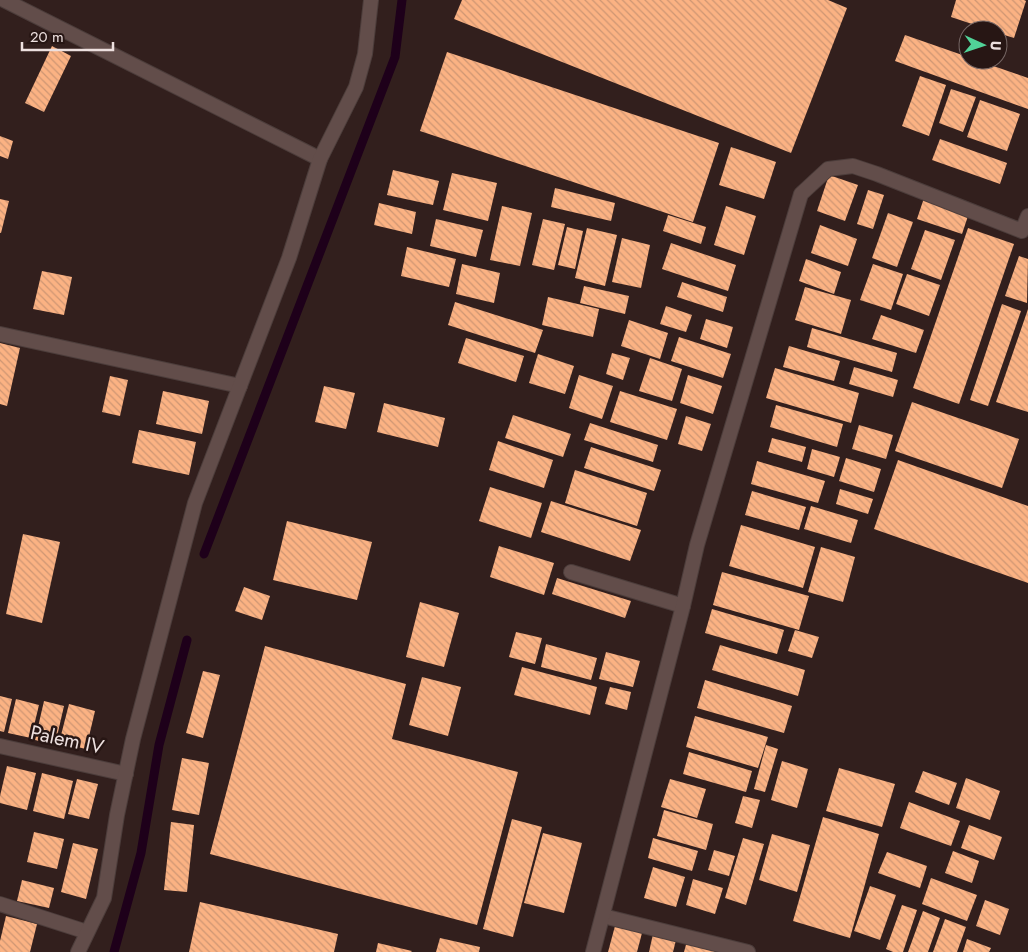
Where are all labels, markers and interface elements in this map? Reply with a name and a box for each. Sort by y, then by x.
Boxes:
scale bar [22,20,114,52]
north arrow [958,20,1008,70]
text: 20 m [30,26,64,48]
text: U [986,40,1006,51]
street label: Palem IV [28,718,107,762]

